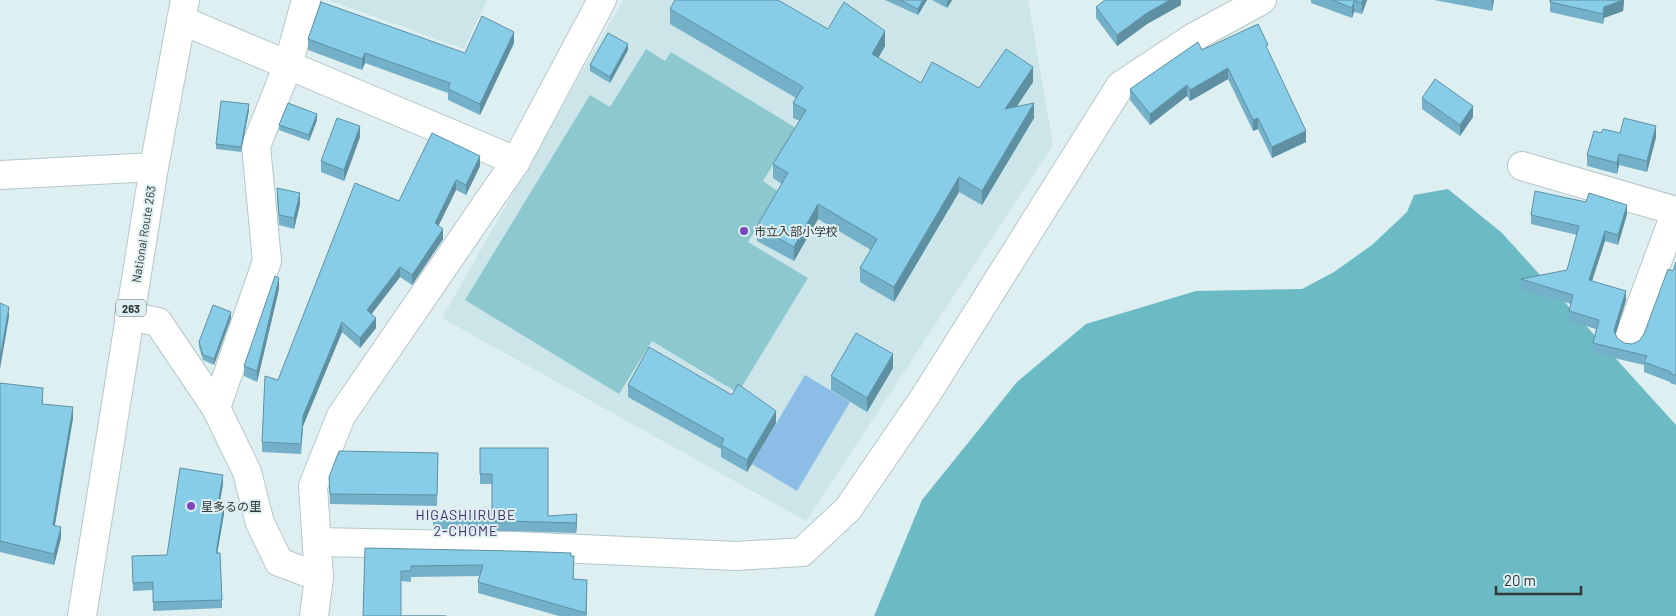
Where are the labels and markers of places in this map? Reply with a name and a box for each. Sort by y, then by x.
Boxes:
place label: 市立入部小学校 [754,224,838,238]
marker: 市立入部小学校 [738,225,750,237]
place label: 星多るの里 [201,499,261,513]
marker: 星多るの里 [185,500,197,512]

